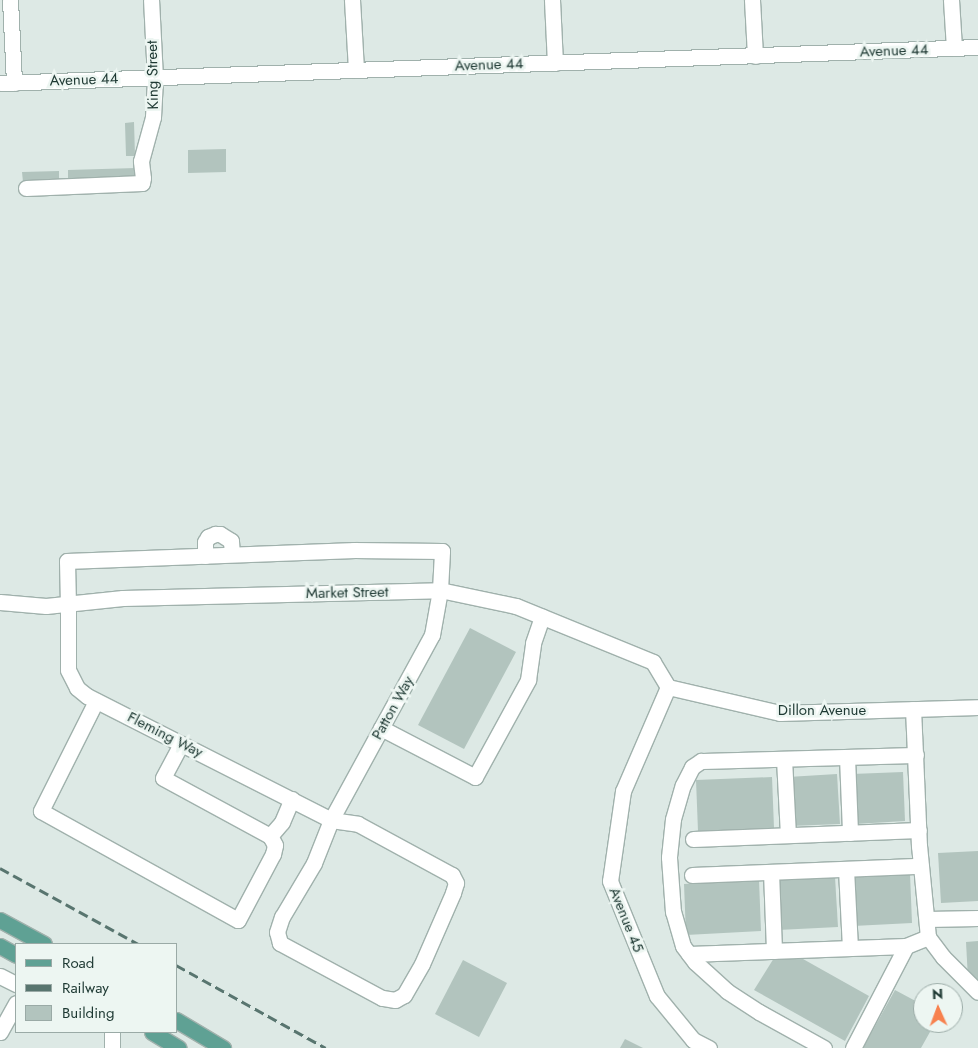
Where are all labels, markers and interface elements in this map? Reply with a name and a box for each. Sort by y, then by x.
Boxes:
street label: King Street [143,40,163,110]
street label: Avenue 44 [859,41,929,61]
street label: Avenue 44 [454,55,524,75]
street label: Avenue 44 [49,70,119,90]
street label: Market Street [306,583,388,603]
street label: Patton Way [368,673,418,743]
street label: Dillon Avenue [778,702,866,720]
street label: Fleming Way [124,708,206,762]
street label: Avenue 45 [605,885,647,955]
legend [15,943,178,1033]
text: Road [62,952,94,974]
text: Railway [62,977,109,999]
north arrow [913,983,963,1033]
text: N [932,984,943,1004]
text: Building [62,1002,114,1024]

